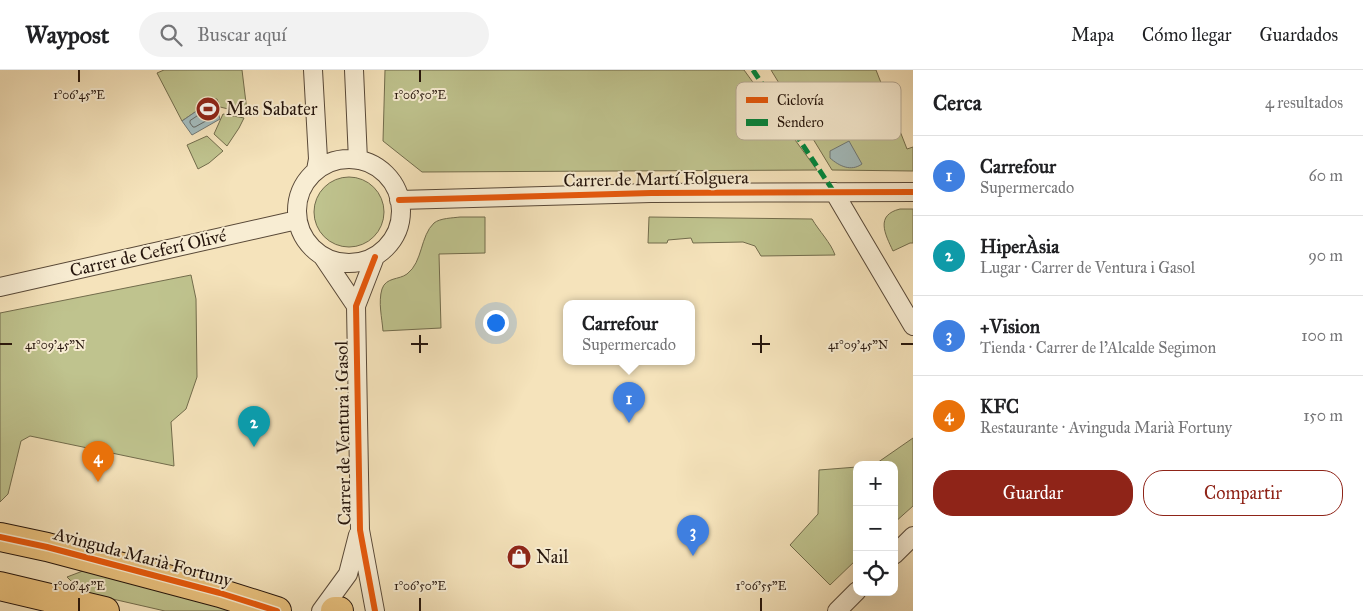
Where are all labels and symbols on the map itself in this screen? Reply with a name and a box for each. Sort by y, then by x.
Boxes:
legend [736,82,901,140]
text: 1°06'45"E [53,88,105,102]
text: 1°06'50"E [394,88,446,102]
text: Ciclovía [777,92,824,109]
sports icon: Mas Sabater [195,96,221,122]
place label: Mas Sabater [226,98,318,120]
text: Sendero [777,114,824,131]
street label: Carrer de Martí Folguera [563,166,749,193]
street label: Carrer de Ceferí Olivé [68,224,229,282]
your location [483,310,509,336]
text: 41°09'45"N [25,338,85,352]
text: 41°09'45"N [828,338,888,352]
street label: Carrer de Ventura i Gasol [330,340,356,525]
pin: 1 [613,382,645,423]
pin: 2 [238,406,270,447]
pin: 4 [82,441,114,482]
pin: 3 [677,515,709,556]
street label: Avinguda Marià Fortuny [50,522,235,593]
shop icon: Nail [506,544,532,570]
place label: Nail [536,546,568,568]
text: 1°06'45"E [53,579,105,593]
text: 1°06'50"E [394,579,446,593]
text: 1°06'55"E [736,579,787,593]

